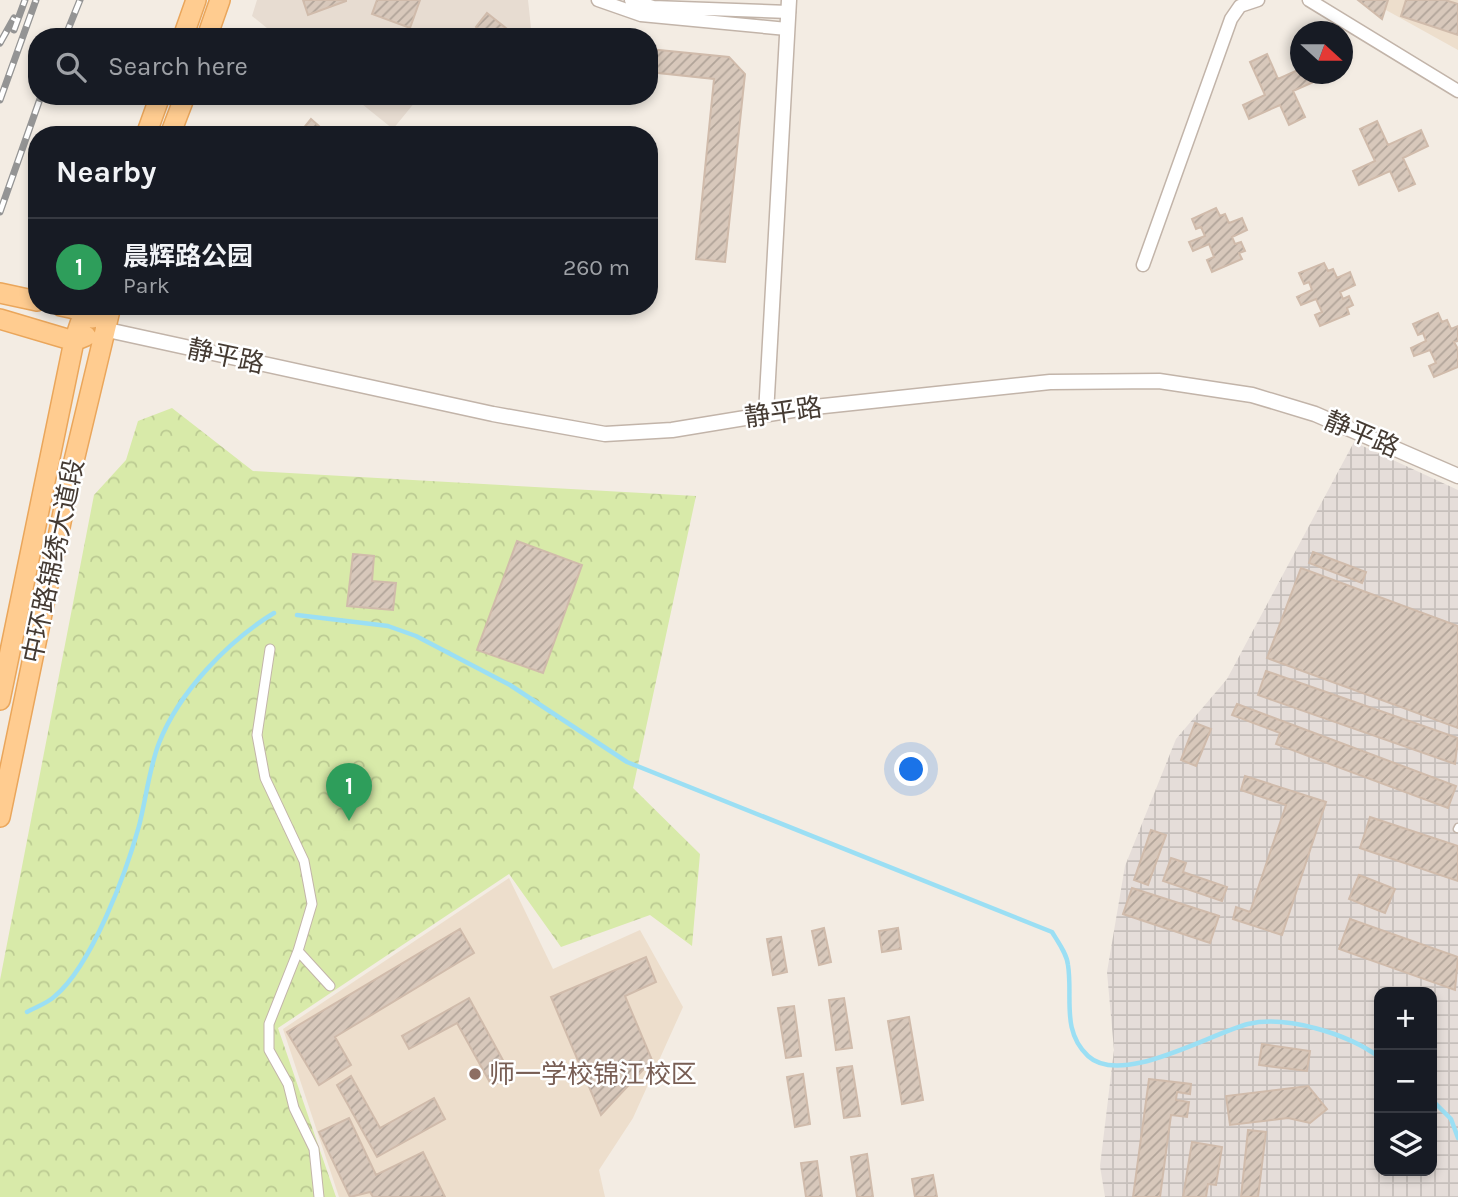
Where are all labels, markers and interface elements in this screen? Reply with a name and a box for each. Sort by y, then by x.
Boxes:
north arrow [1290,21,1353,84]
search box [28,28,658,105]
icon: search [52,48,90,86]
text: Search here [108,51,248,82]
text: Nearby [56,154,156,190]
text: 晨辉路公园 [123,241,253,272]
text: 1 [75,254,83,281]
text: 260 m [563,254,630,281]
text: Park [123,272,170,299]
street label: 静平路 [185,333,267,380]
street label: 静平路 [742,392,824,433]
street label: 静平路 [1320,405,1404,464]
street label: 中环路锦绣大道段 [17,456,90,666]
your location [894,752,928,786]
pin: 1 [326,763,372,821]
map controls [1374,987,1437,1176]
button: + [1374,987,1437,1050]
button: − [1374,1050,1437,1113]
place label: 师一学校锦江校区 [489,1059,697,1090]
marker: 师一学校锦江校区 [467,1066,483,1082]
button: layers [1374,1113,1437,1176]

